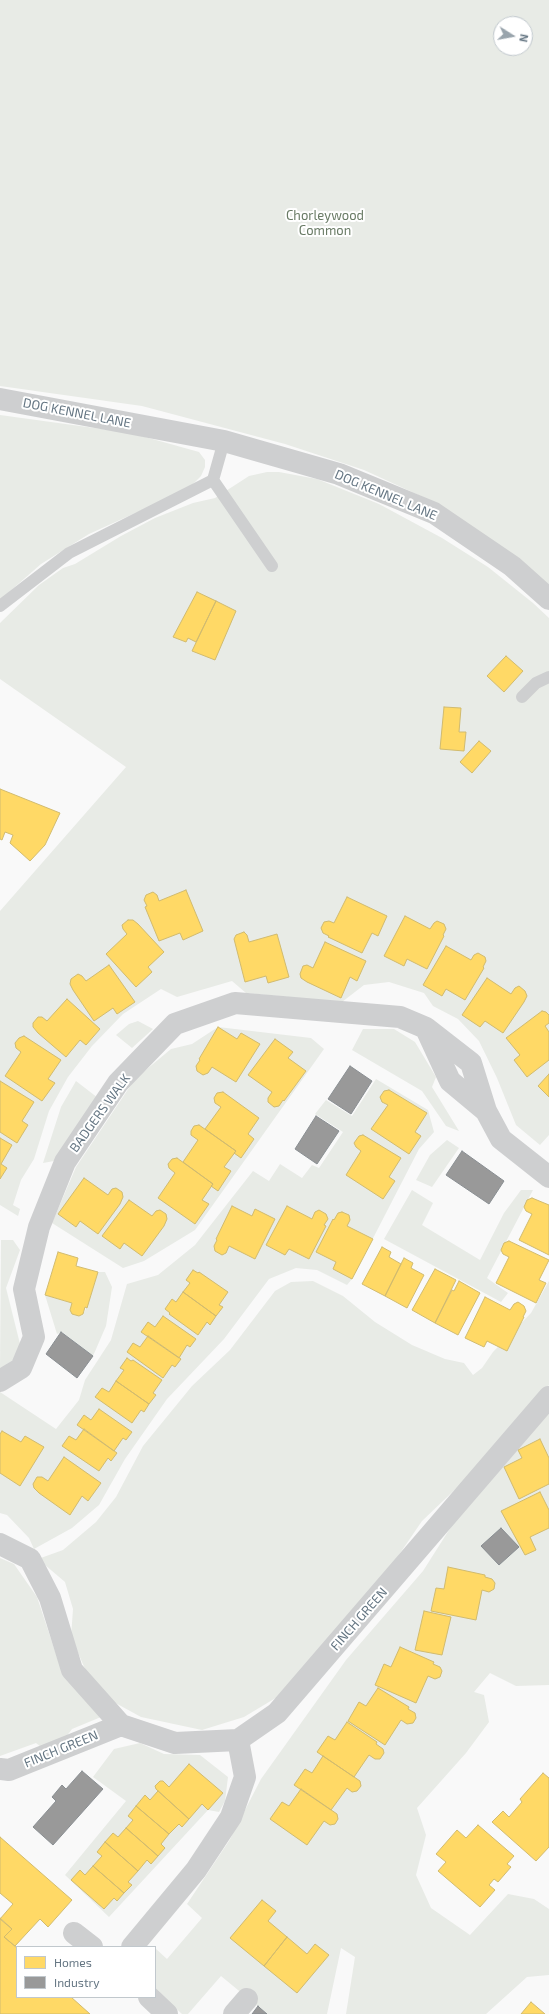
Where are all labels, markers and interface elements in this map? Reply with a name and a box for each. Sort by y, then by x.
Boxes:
north arrow [493,16,533,56]
text: N [517,33,531,43]
park label: Chorleywood Common [286,208,364,239]
street label: DOG KENNEL LANE [22,395,132,431]
street label: DOG KENNEL LANE [332,466,440,524]
street label: BADGERS WALK [66,1071,134,1155]
street label: FINCH GREEN [327,1584,391,1654]
street label: FINCH GREEN [22,1727,100,1771]
legend [16,1946,156,1998]
text: Homes [54,1955,92,1969]
text: Industry [54,1975,100,1989]

